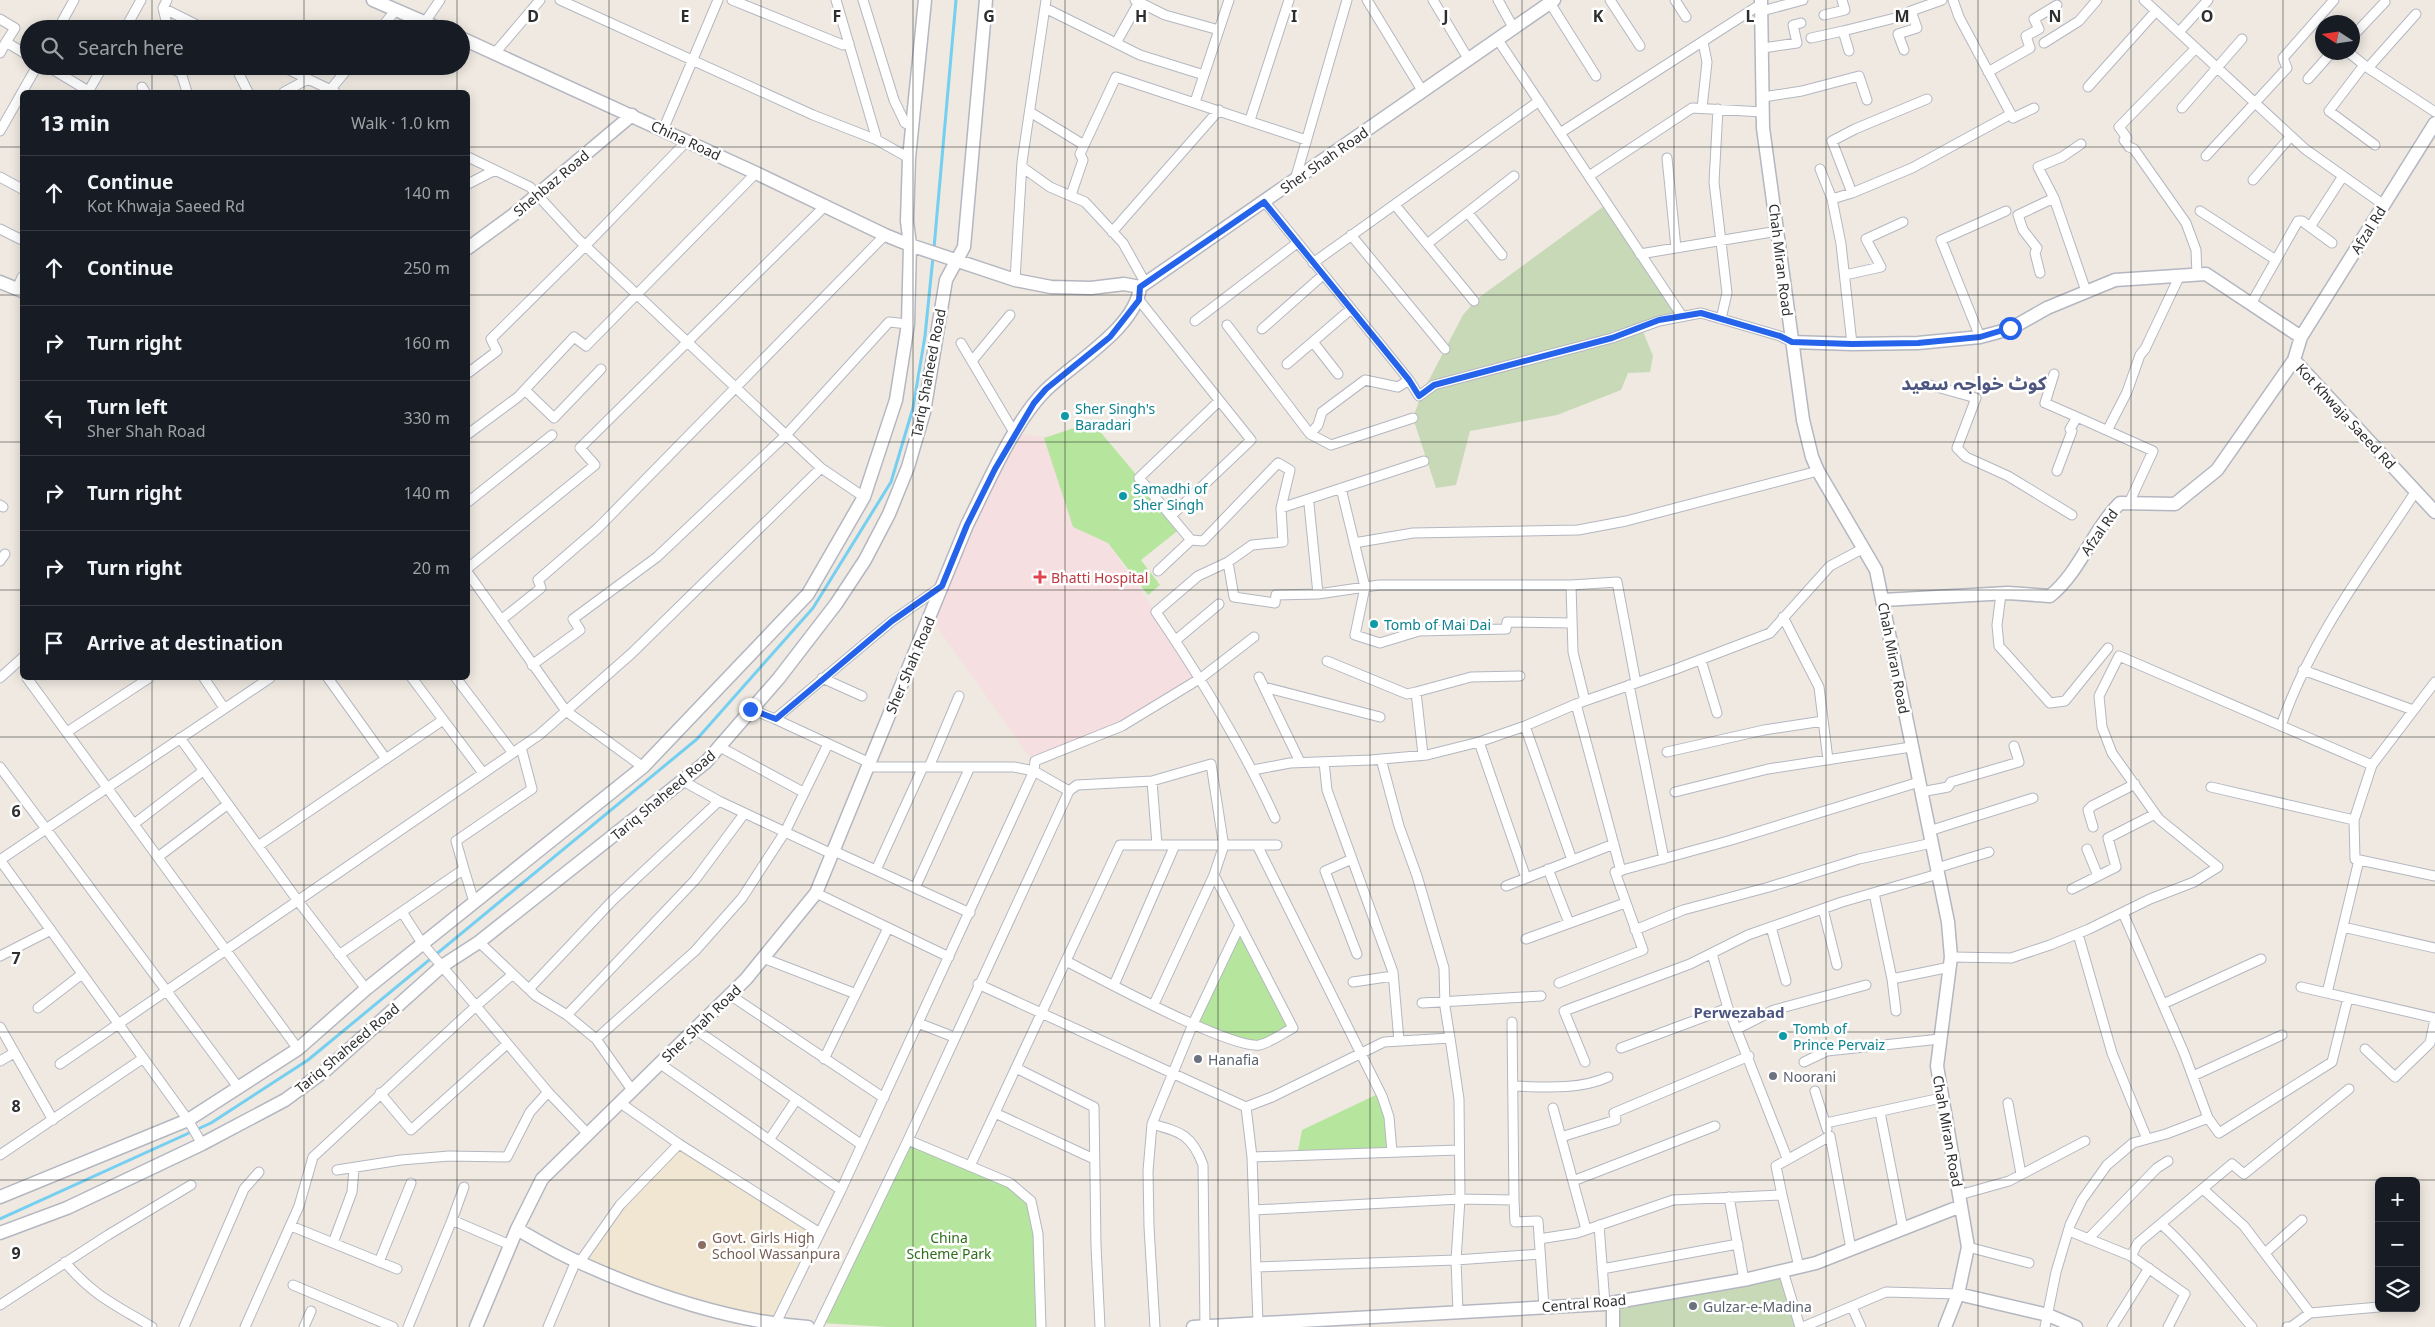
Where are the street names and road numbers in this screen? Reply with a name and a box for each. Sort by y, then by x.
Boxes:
street label: China Road [648,116,724,164]
street label: Sher Shah Road [1276,122,1372,198]
street label: Shehbaz Road [509,146,593,220]
street label: Chah Miran Road [1765,203,1797,317]
street label: Afzal Rd [2346,203,2390,257]
street label: Tariq Shaheed Road [906,307,950,439]
street label: Kot Khwaja Saeed Rd [2292,359,2400,473]
street label: Afzal Rd [2076,505,2122,559]
street label: Chah Miran Road [1874,601,1914,715]
street label: Sher Shah Road [881,614,939,716]
street label: Tariq Shaheed Road [607,746,719,844]
street label: Sher Shah Road [657,980,745,1066]
street label: Tariq Shaheed Road [291,999,403,1097]
street label: Chah Miran Road [1929,1074,1967,1188]
street label: Central Road [1541,1290,1627,1316]

